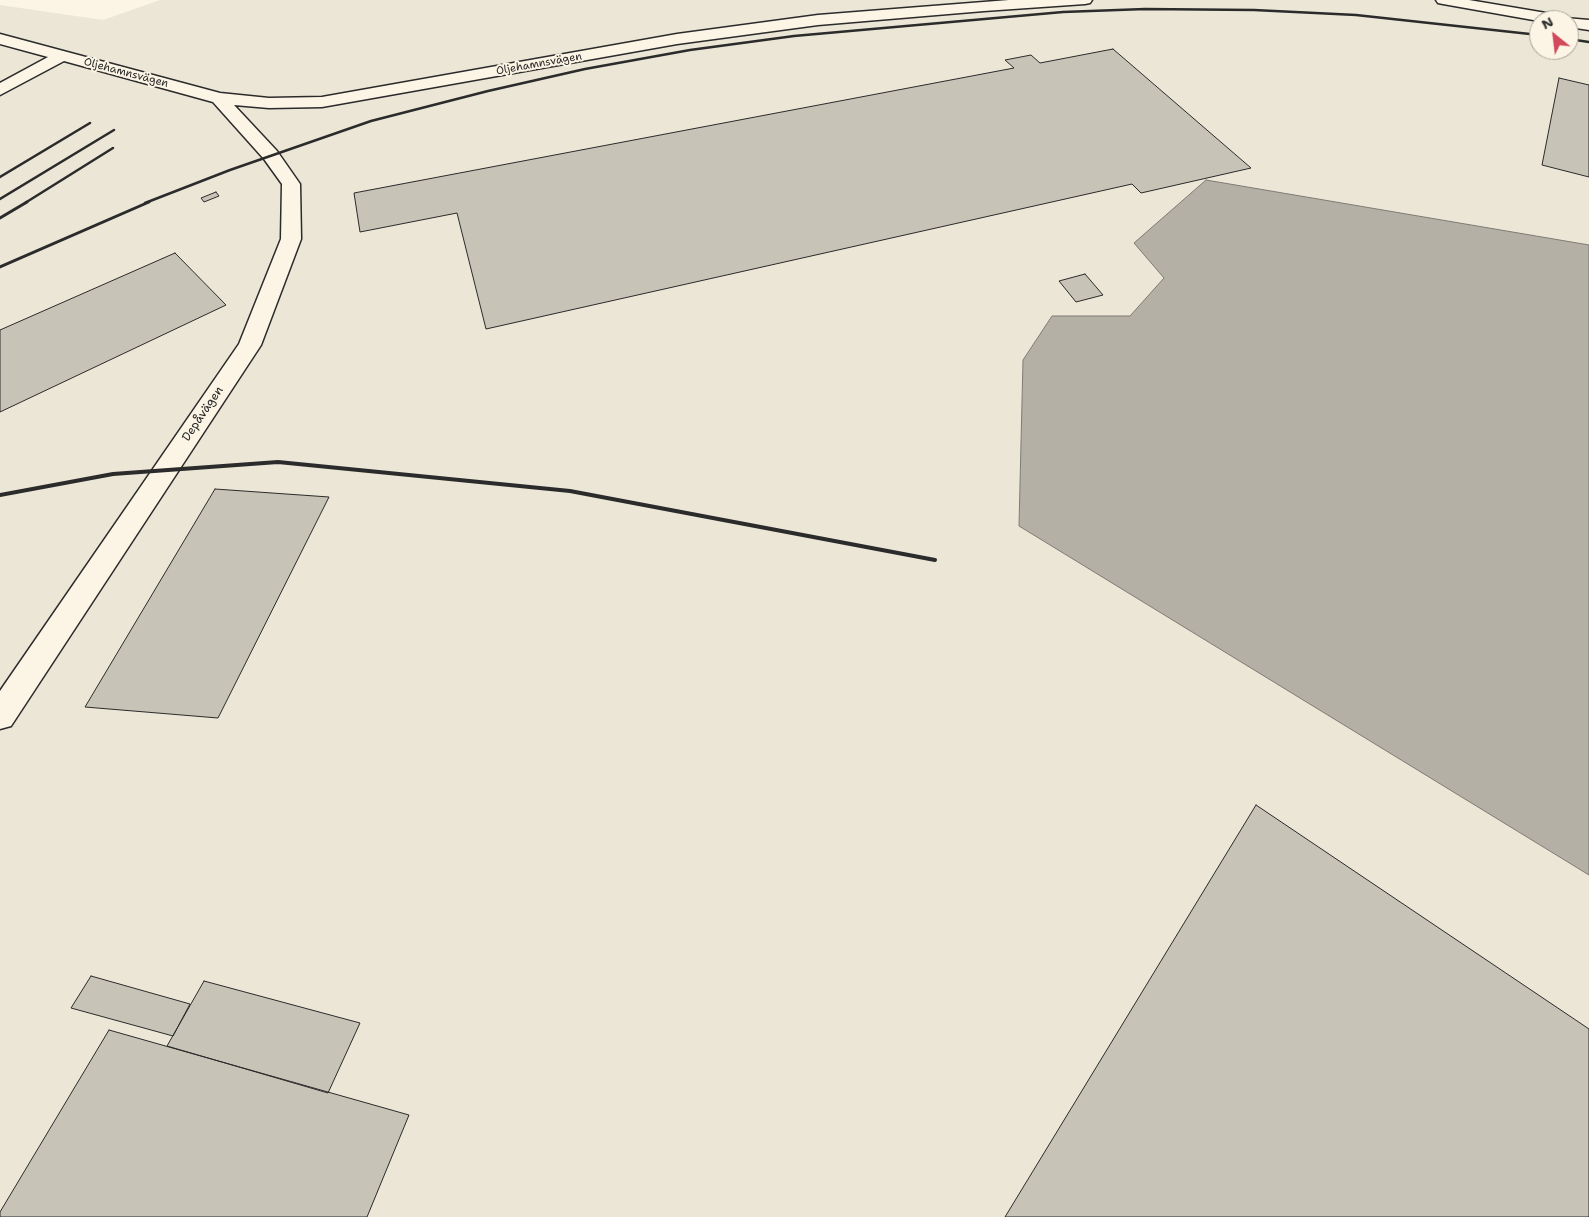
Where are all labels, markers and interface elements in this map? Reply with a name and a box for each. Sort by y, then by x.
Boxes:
north arrow [1529,10,1579,60]
text: N [1538,12,1556,33]
street label: Oljehamnsvägen [495,50,583,78]
street label: Oljehamnsvägen [82,55,170,91]
street label: Depåvägen [179,384,227,444]

